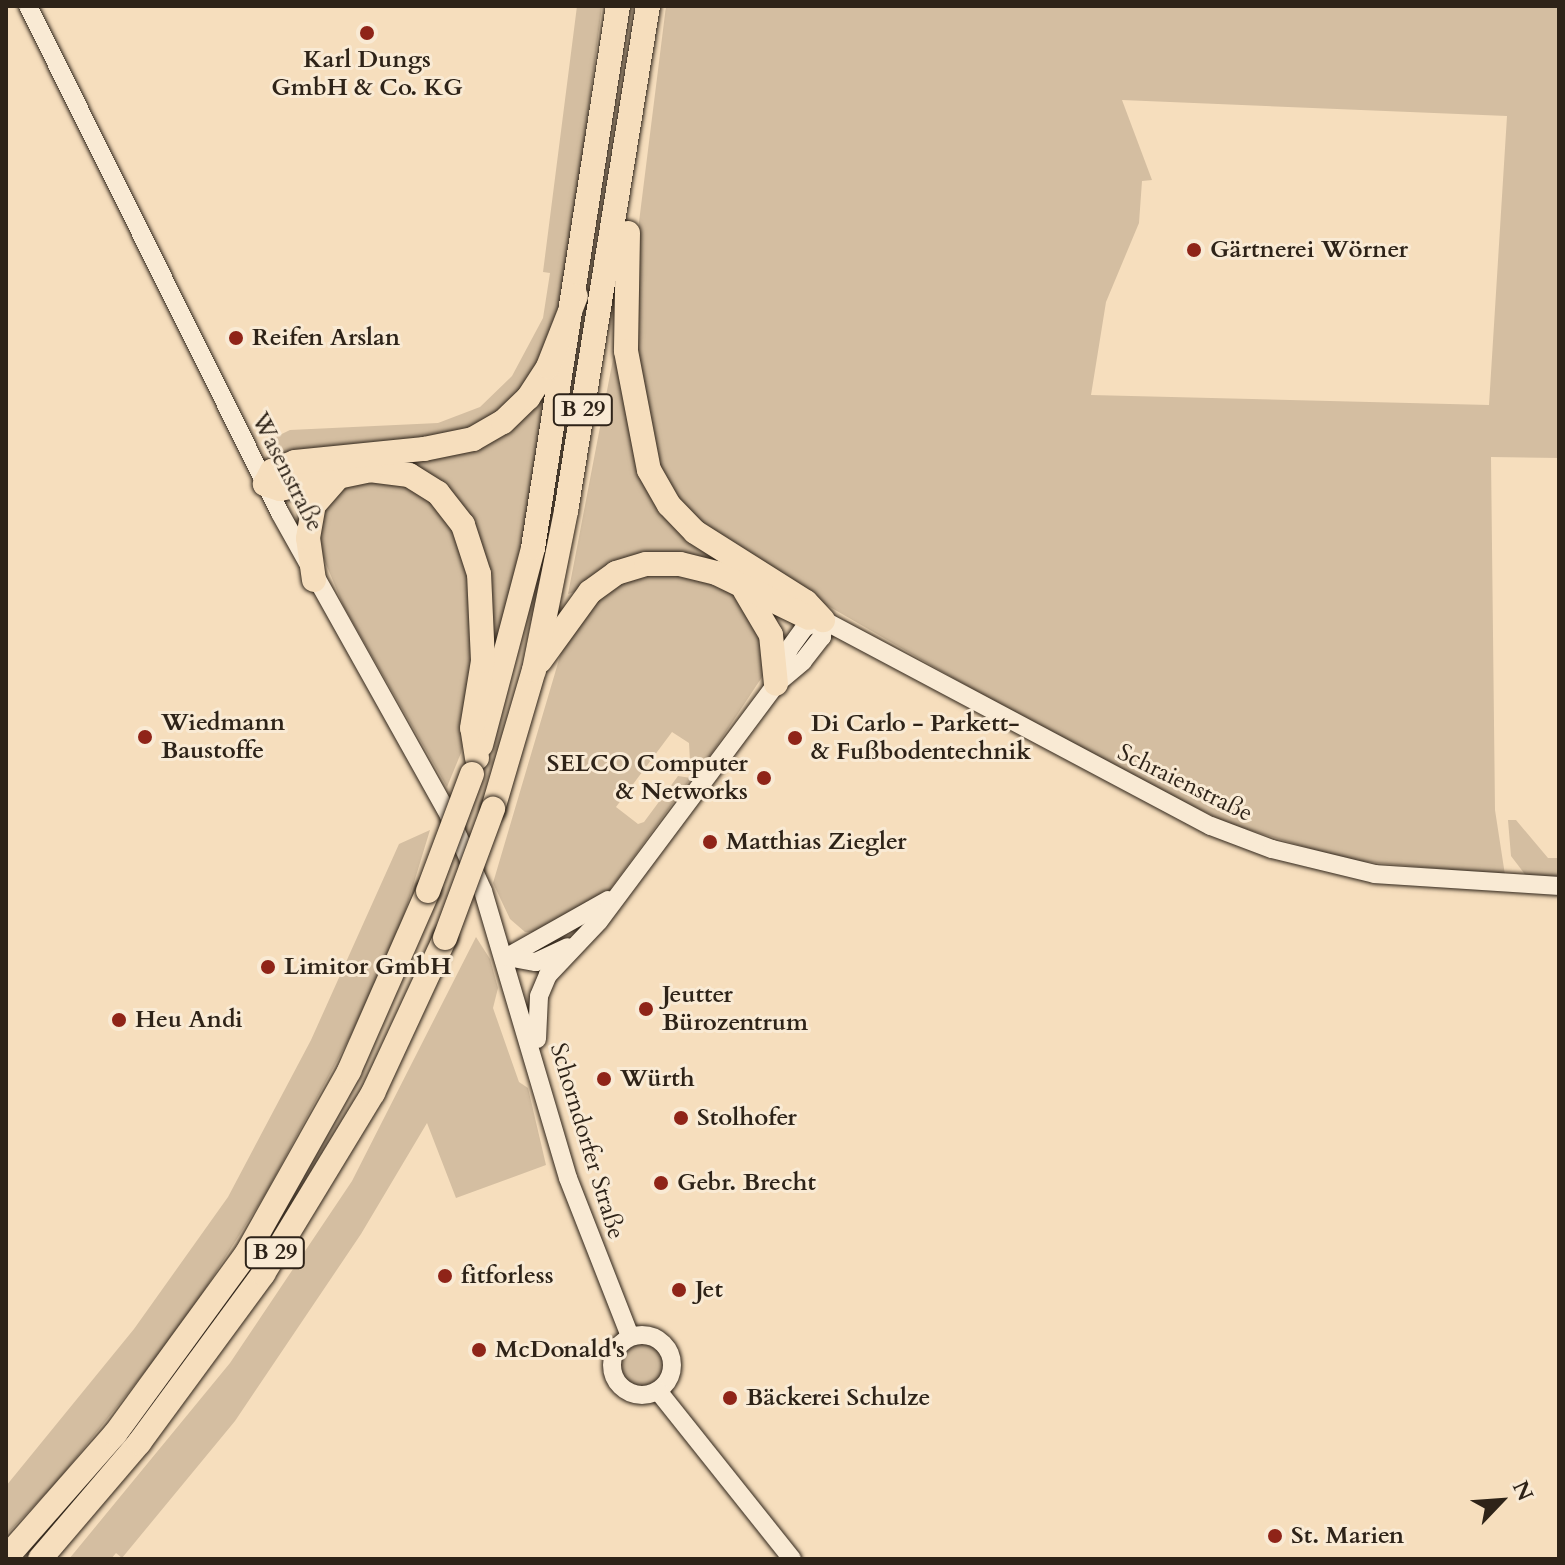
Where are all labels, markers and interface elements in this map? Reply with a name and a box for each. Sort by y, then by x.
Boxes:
marker: Karl Dungs GmbH & Co. KG [358,24,376,42]
place label: Karl Dungs GmbH & Co. KG [271,46,463,102]
place label: Gärtnerei Wörner [1210,236,1408,264]
marker: Gärtnerei Wörner [1185,241,1203,259]
place label: Reifen Arslan [252,324,400,352]
marker: Reifen Arslan [227,329,245,347]
road number: B 29 [551,392,615,428]
street label: Wasenstraße [245,408,329,536]
place label: Wiedmann Baustoffe [161,709,285,765]
place label: Di Carlo - Parkett- & Fußbodentechnik [811,710,1031,766]
marker: Wiedmann Baustoffe [136,728,154,746]
marker: Di Carlo - Parkett- & Fußbodentechnik [786,729,804,747]
street label: Schraienstraße [1113,738,1257,828]
place label: SELCO Computer & Networks [547,750,748,806]
marker: SELCO Computer & Networks [755,769,773,787]
place label: Matthias Ziegler [726,828,907,856]
marker: Matthias Ziegler [701,833,719,851]
place label: Limitor GmbH [284,953,451,981]
marker: Limitor GmbH [259,958,277,976]
place label: Jeutter Bürozentrum [662,981,808,1037]
marker: Jeutter Bürozentrum [637,1000,655,1018]
place label: Heu Andi [135,1006,243,1034]
marker: Heu Andi [110,1011,128,1029]
street label: Schorndorfer Straße [544,1040,630,1242]
place label: Würth [620,1065,695,1093]
marker: Würth [595,1070,613,1088]
place label: Stolhofer [697,1104,797,1132]
marker: Stolhofer [672,1109,690,1127]
place label: Gebr. Brecht [677,1169,816,1197]
marker: Gebr. Brecht [652,1174,670,1192]
road number: B 29 [243,1235,307,1271]
place label: fitforless [461,1262,554,1290]
marker: fitforless [436,1267,454,1285]
place label: Jet [695,1276,723,1304]
marker: Jet [670,1281,688,1299]
place label: McDonald's [495,1336,625,1364]
marker: McDonald's [470,1341,488,1359]
place label: Bäckerei Schulze [746,1384,930,1412]
marker: Bäckerei Schulze [721,1389,739,1407]
north arrow [1461,1461,1541,1541]
text: N [1505,1476,1540,1506]
place label: St. Marien [1291,1522,1404,1550]
marker: St. Marien [1266,1527,1284,1545]

